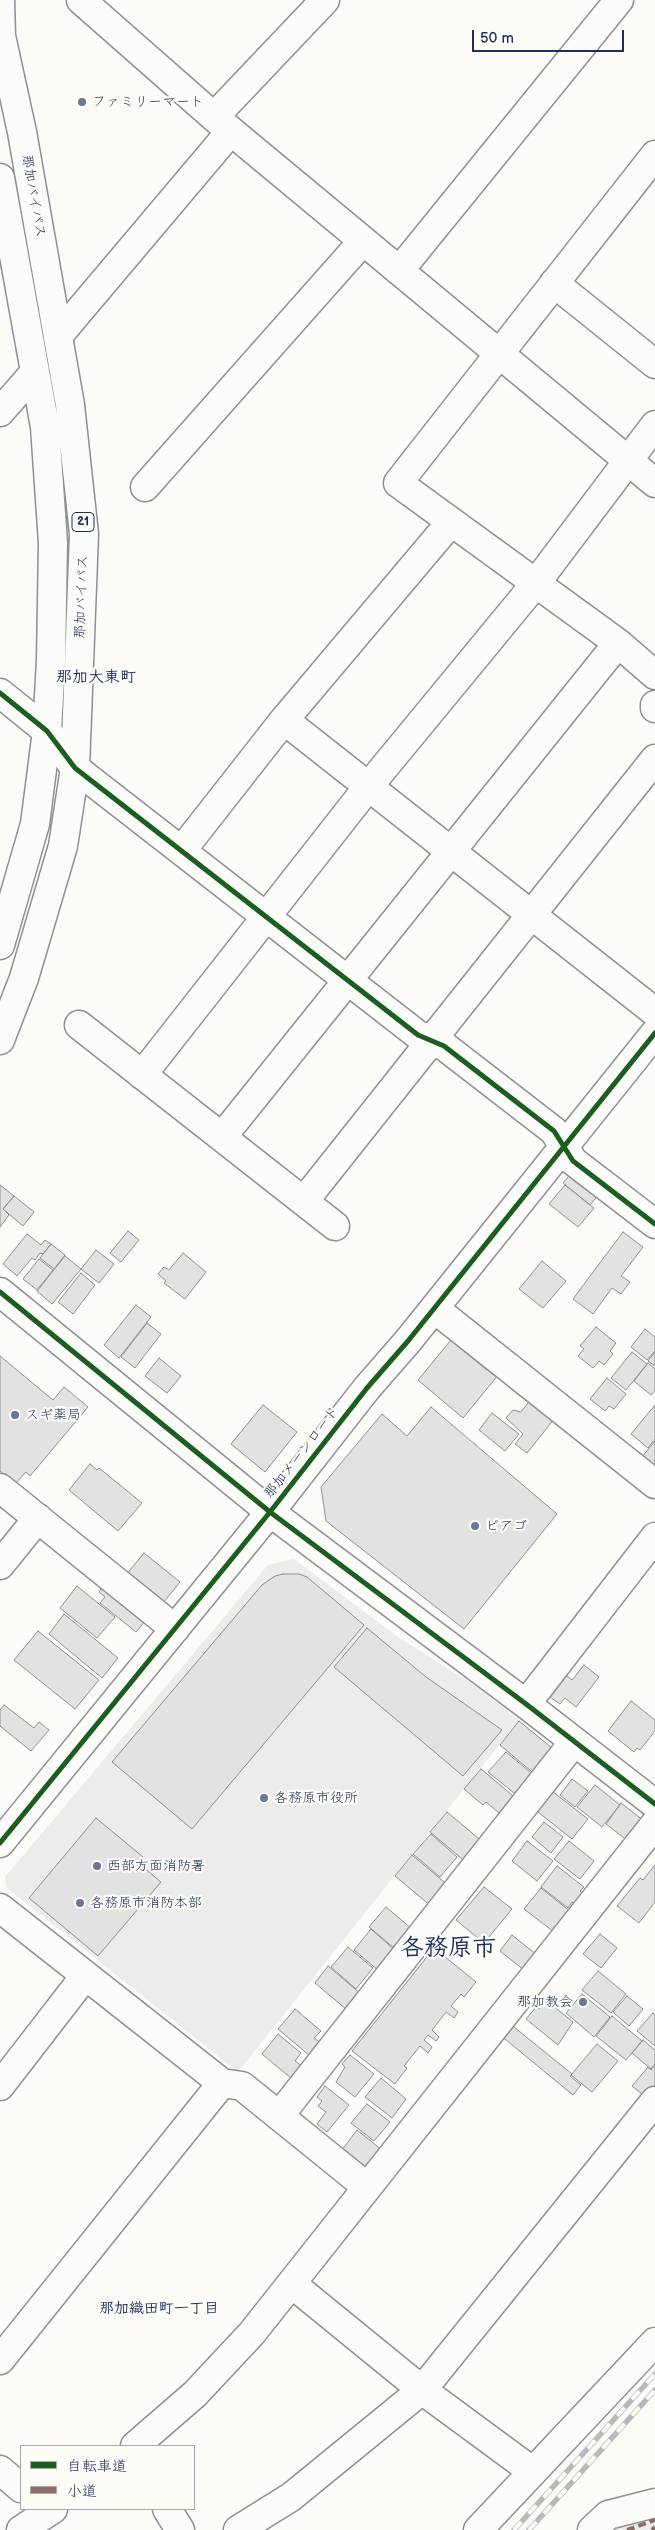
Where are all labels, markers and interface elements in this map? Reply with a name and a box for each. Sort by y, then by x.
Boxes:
scale bar [475,20,628,52]
text: 50 m [480,29,514,48]
place label: ファミリーマート [92,94,204,110]
marker: ファミリーマート [76,96,88,108]
street label: 那加バイパス [17,153,49,239]
road number: 21 [72,512,94,532]
street label: 那加バイパス [72,555,92,639]
district label: 那加大東町 [56,668,136,688]
street label: 那加メーンロード [261,1404,343,1502]
place label: スギ薬局 [25,1407,81,1423]
marker: スギ薬局 [9,1409,21,1421]
place label: ピアゴ [485,1518,527,1534]
marker: ピアゴ [469,1520,481,1532]
place label: 各務原市役所 [274,1790,358,1806]
marker: 各務原市役所 [258,1792,270,1804]
place label: 西部方面消防署 [107,1858,205,1874]
marker: 西部方面消防署 [91,1860,103,1872]
place label: 各務原市消防本部 [90,1895,202,1911]
marker: 各務原市消防本部 [74,1897,86,1909]
district label: 各務原市 [400,1935,496,1963]
place label: 那加教会 [517,1994,573,2010]
marker: 那加教会 [577,1996,589,2008]
district label: 那加織田町一丁目 [99,2300,219,2318]
legend [20,2445,195,2510]
text: 自転車道 [67,2457,127,2476]
text: 小道 [67,2482,97,2501]

